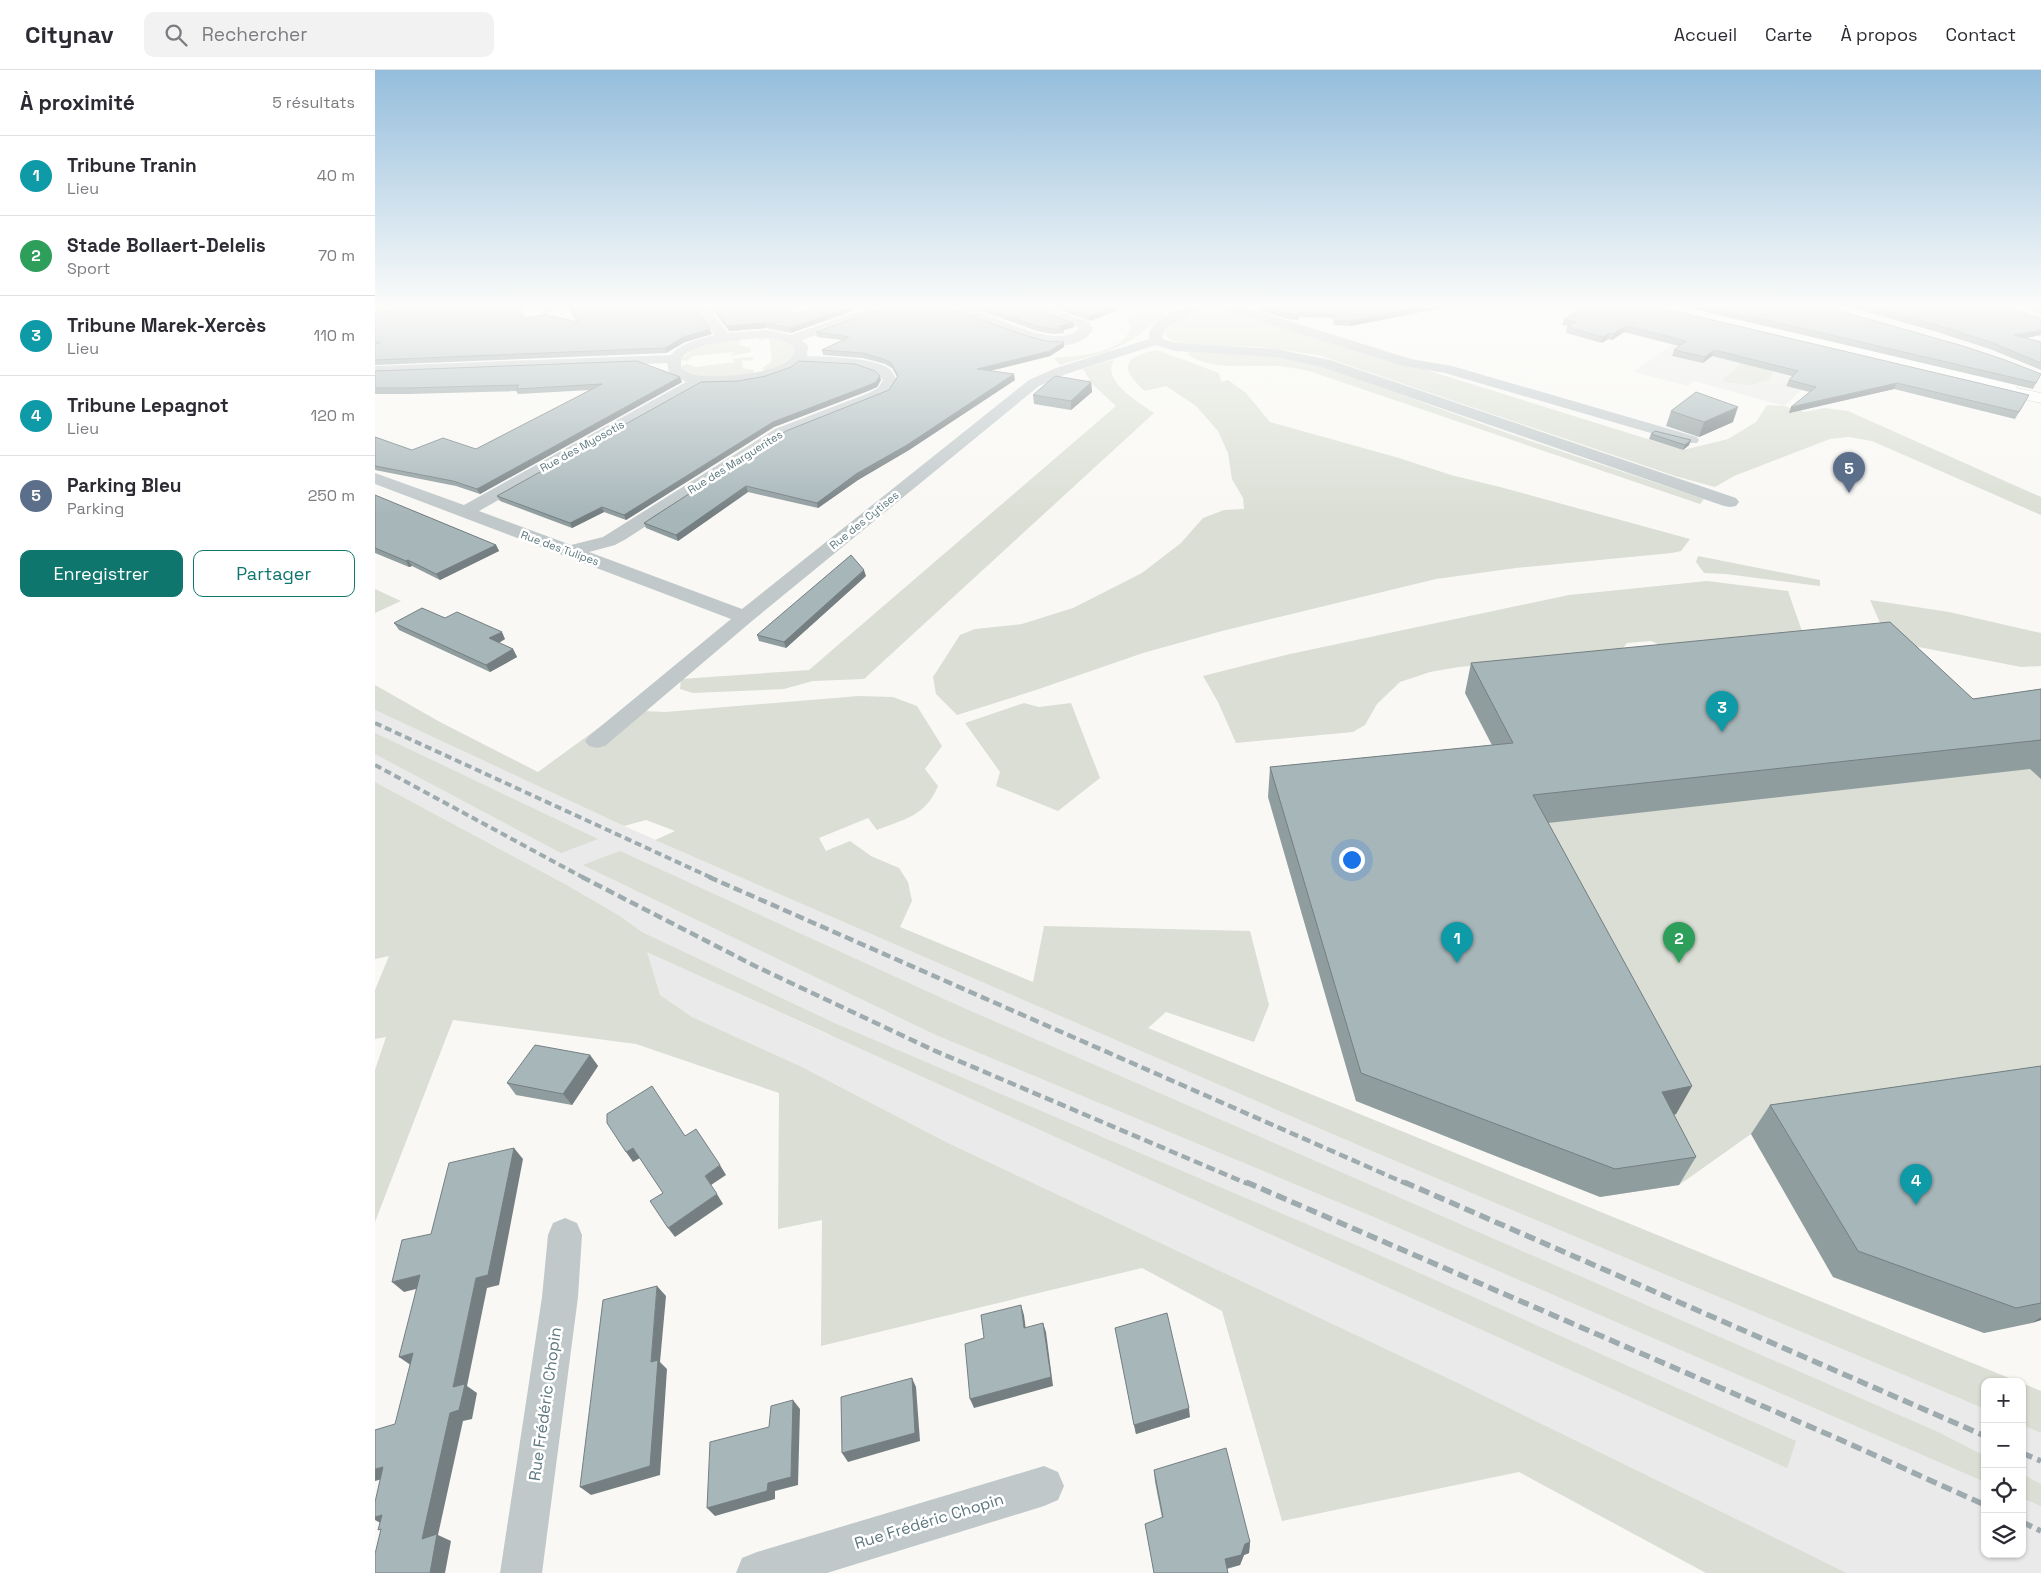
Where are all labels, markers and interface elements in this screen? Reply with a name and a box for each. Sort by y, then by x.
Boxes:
search box [144,12,494,57]
text: Citynav [25,19,114,50]
icon: search [162,21,190,49]
text: Rechercher [202,22,307,47]
text: Accueil [1674,23,1737,46]
text: Carte [1765,23,1812,46]
text: À propos [1840,23,1918,46]
text: Contact [1946,23,2016,46]
text: À proximité [20,89,135,116]
text: 5 résultats [272,92,355,113]
text: Tribune Tranin [67,153,197,178]
text: 1 [32,165,40,186]
text: 40 m [317,165,355,186]
text: Lieu [67,178,99,199]
text: Stade Bollaert-Delelis [67,233,266,258]
text: 2 [31,245,41,266]
text: 70 m [318,245,355,266]
text: Sport [67,258,110,279]
text: Tribune Marek-Xercès [67,313,266,338]
text: 3 [31,325,41,346]
text: 110 m [313,325,355,346]
text: Lieu [67,338,99,359]
text: Tribune Lepagnot [67,393,229,418]
text: 4 [31,405,41,426]
text: 120 m [311,405,355,426]
street label: Rue des Myosotis [537,417,627,475]
text: Lieu [67,418,99,439]
street label: Rue des Marguerites [685,427,785,497]
pin: 5 [1833,452,1865,493]
text: Parking Bleu [67,473,182,498]
text: 5 [31,485,41,506]
text: 250 m [308,485,355,506]
street label: Rue des Cytises [827,488,902,552]
text: Parking [67,498,124,519]
street label: Rue des Tulipes [519,527,601,569]
button: Enregistrer [20,550,183,597]
button: Partager [193,550,355,597]
pin: 3 [1706,691,1738,732]
your location [1339,847,1365,873]
pin: 1 [1441,922,1473,963]
pin: 2 [1663,922,1695,963]
pin: 4 [1900,1164,1932,1205]
street label: Rue Frédéric Chopin [524,1326,566,1482]
map controls [1981,1378,2026,1558]
button: + [1981,1378,2026,1423]
button: − [1981,1423,2026,1468]
button: locate [1981,1468,2026,1513]
street label: Rue Frédéric Chopin [852,1488,1006,1554]
button: layers [1981,1513,2026,1558]

